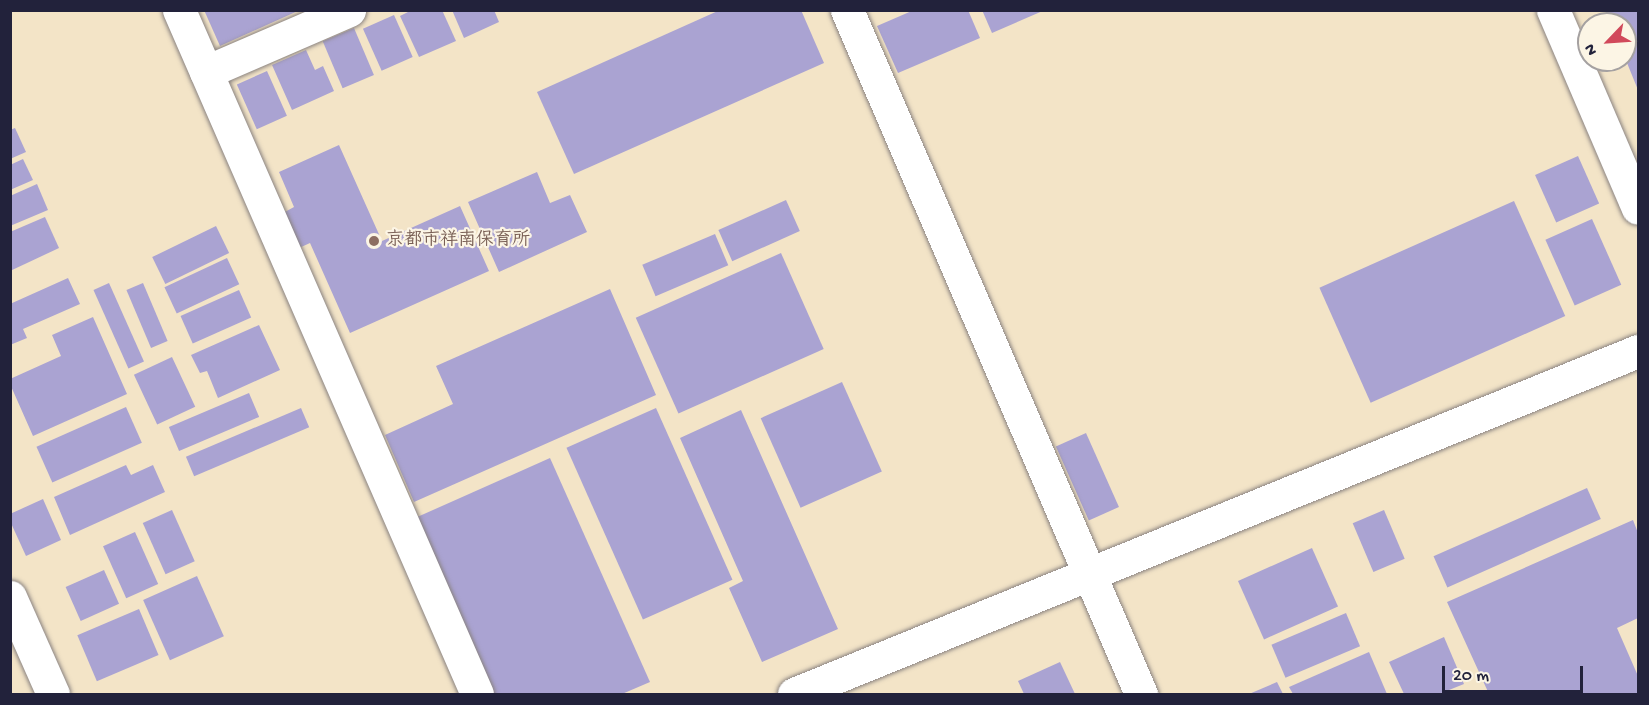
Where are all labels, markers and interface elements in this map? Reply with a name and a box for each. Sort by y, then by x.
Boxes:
north arrow [1577,12,1637,72]
text: N [1581,40,1603,58]
place label: 京都市祥南保育所 [386,230,530,252]
marker: 京都市祥南保育所 [367,234,381,248]
scale bar [1445,654,1586,692]
text: 20 m [1453,666,1489,687]

